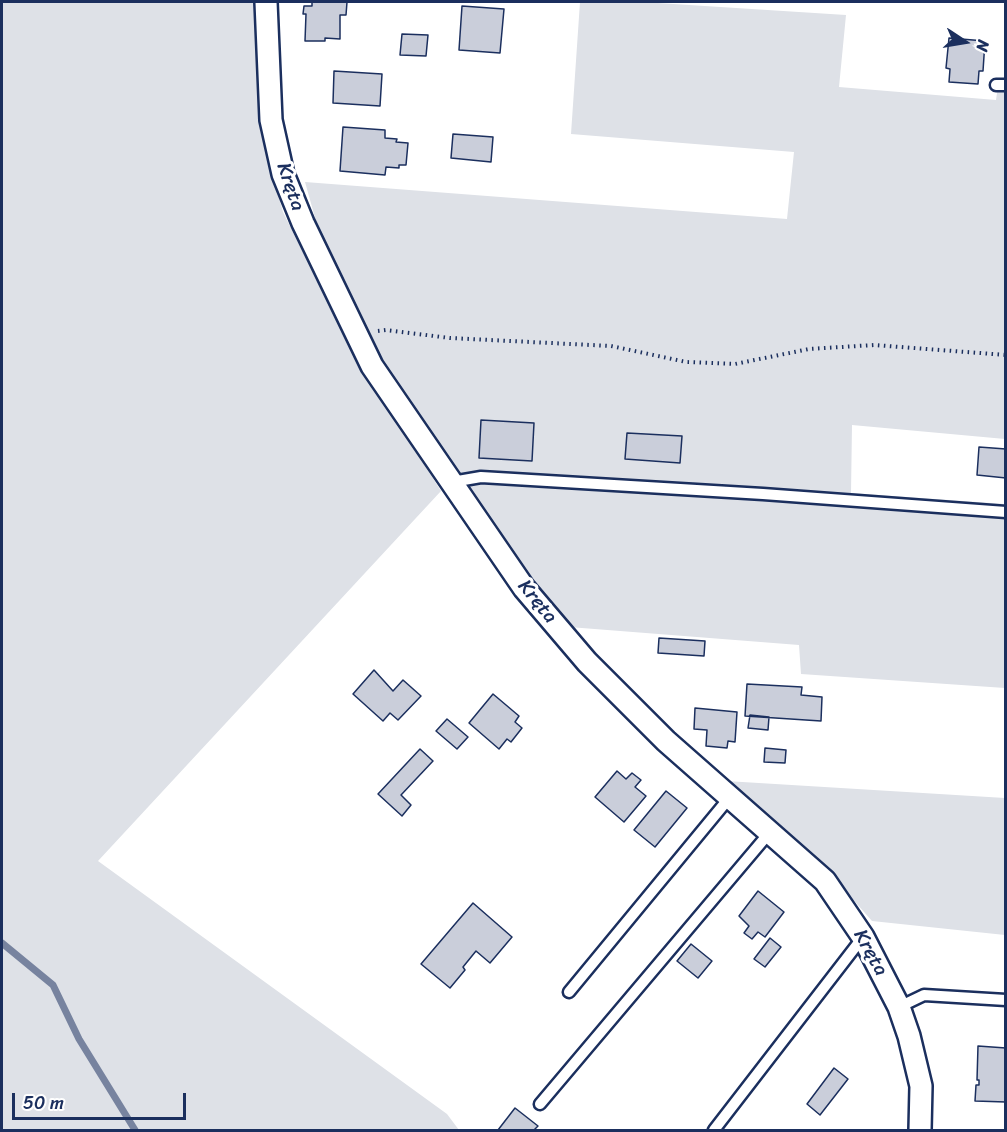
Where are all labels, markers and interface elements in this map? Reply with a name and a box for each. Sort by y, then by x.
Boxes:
north arrow [935,12,995,72]
text: N [968,37,998,54]
street label: Kręta [271,160,309,214]
street label: Kręta [512,575,562,629]
street label: Kręta [848,926,892,980]
scale bar [15,1081,189,1119]
text: 50 m [23,1087,64,1119]

